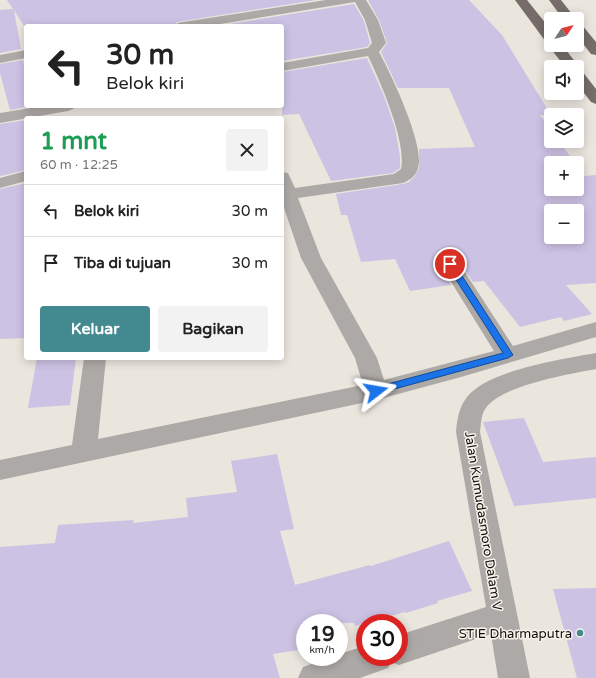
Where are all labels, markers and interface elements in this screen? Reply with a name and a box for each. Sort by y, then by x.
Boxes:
north arrow [544,12,584,52]
map controls [544,12,584,244]
text: 30 m [106,38,174,72]
icon: left [40,40,92,92]
button: sound [544,60,584,100]
text: Belok kiri [106,72,184,94]
button: layers [544,108,584,148]
text: 1 mnt [40,127,107,156]
button: close [226,129,268,171]
button: + [544,156,584,196]
text: 60 m · 12:25 [40,157,118,173]
icon: left [40,200,62,222]
text: Belok kiri [74,202,139,220]
text: 30 m [231,202,268,220]
button: − [544,204,584,244]
pin [433,247,467,281]
icon: arrive [40,252,62,274]
icon: arrive [439,253,461,275]
text: Tiba di tujuan [74,254,171,272]
text: 30 m [231,254,268,272]
button: Keluar [40,306,150,352]
button: Bagikan [158,306,268,352]
position arrow [355,370,397,412]
street label: Jalan Kumudasmoro Dalam V [461,430,505,612]
speed limit sign: 30 [356,614,408,666]
text: 19 [309,623,335,647]
place label: STIE Dharmaputra [459,626,572,642]
marker: STIE Dharmaputra [575,628,585,638]
text: km/h [309,644,335,656]

